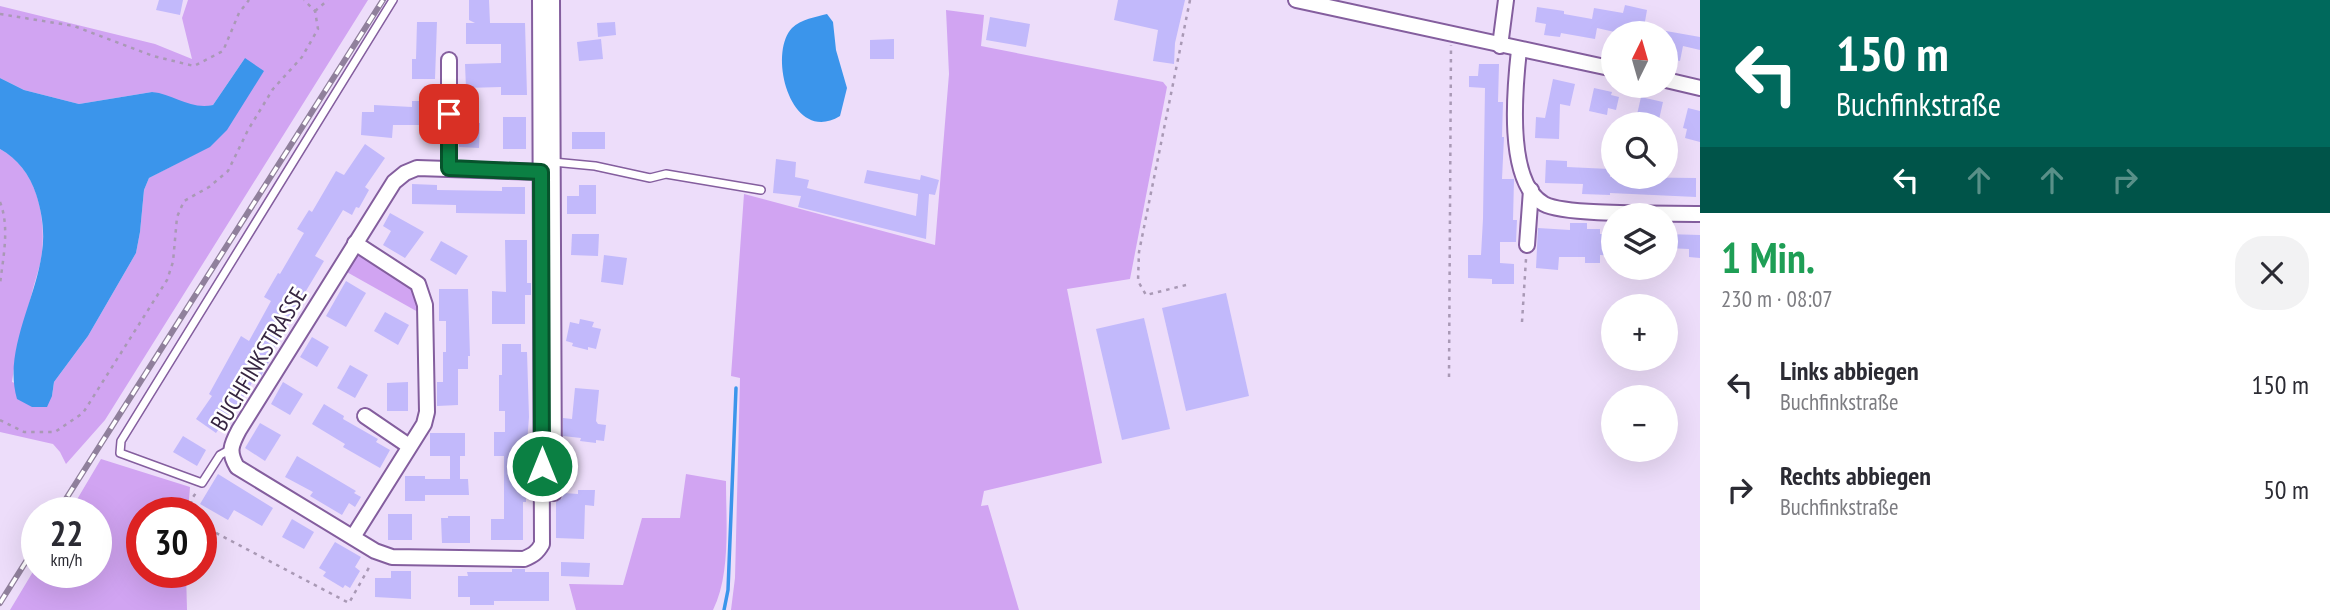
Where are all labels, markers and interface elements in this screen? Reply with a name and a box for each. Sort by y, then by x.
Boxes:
north arrow [1601,21,1678,98]
map controls [1601,21,1678,462]
text: 150 m [1836,21,1949,85]
icon: left [1721,28,1812,119]
text: Buchfinkstraße [1836,83,2001,125]
pin [419,84,479,144]
icon: arrive [430,95,468,133]
button: search [1601,112,1678,189]
icon: left [1887,161,1925,199]
icon: ahead [1960,161,1998,199]
icon: ahead [2033,161,2071,199]
icon: right [2106,161,2144,199]
button: layers [1601,203,1678,280]
text: 1 Min. [1721,230,1815,285]
button: close [2235,236,2309,310]
street label: BUCHFINKSTRASSE [204,281,314,436]
text: 230 m · 08:07 [1721,284,1833,313]
button: + [1601,294,1678,371]
text: Links abbiegen [1780,354,1919,387]
icon: left [1721,366,1759,404]
text: 150 m [2251,368,2309,401]
button: − [1601,385,1678,462]
text: Buchfinkstraße [1780,387,1899,416]
position arrow [505,429,579,503]
text: Rechts abbiegen [1780,459,1931,492]
icon: right [1721,471,1759,509]
text: 50 m [2263,473,2309,506]
text: Buchfinkstraße [1780,492,1899,521]
speed limit sign: 30 [126,497,217,588]
text: 22 [50,510,83,556]
text: km/h [51,548,82,571]

